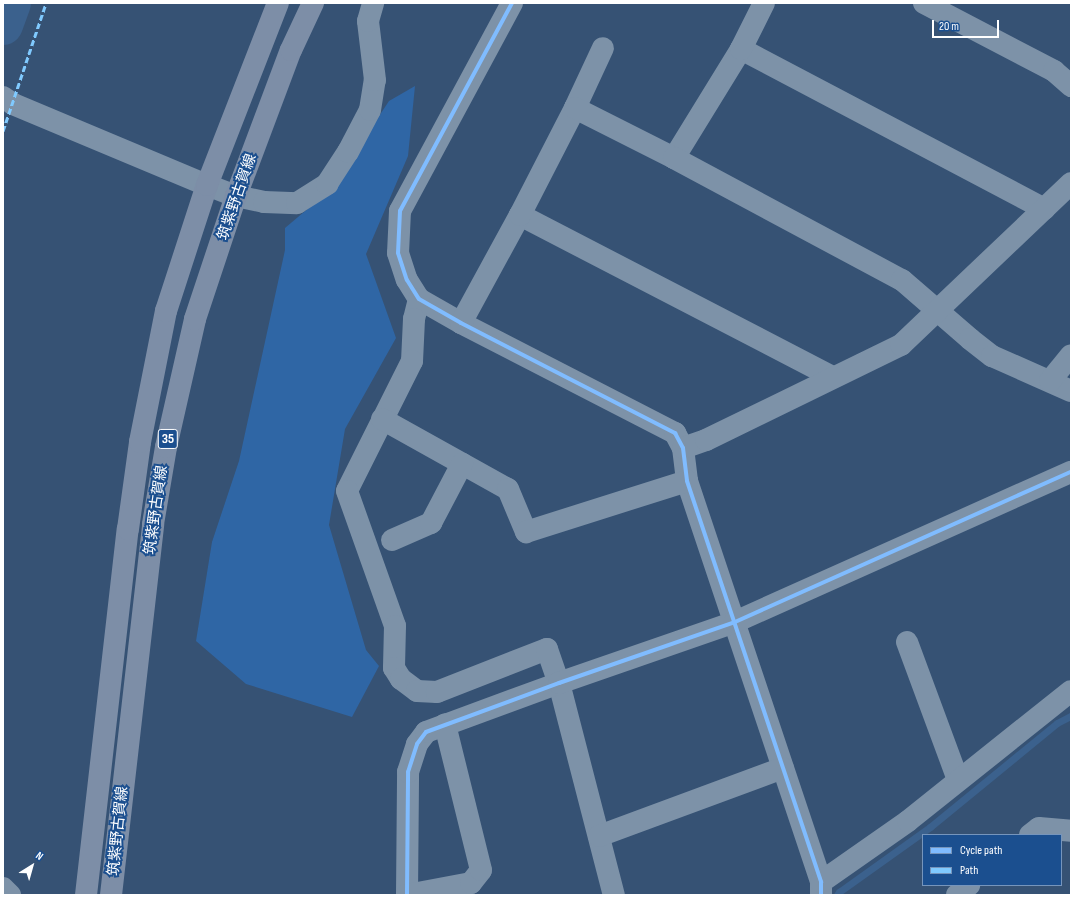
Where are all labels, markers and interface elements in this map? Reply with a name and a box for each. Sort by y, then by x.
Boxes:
scale bar [934,12,1001,38]
text: 20 m [939,19,959,34]
street label: 筑紫野古賀線 [214,152,260,242]
road number: 35 [157,427,179,451]
street label: 筑紫野古賀線 [141,464,171,556]
street label: 筑紫野古賀線 [104,785,132,877]
legend [922,834,1062,886]
text: Cycle path [960,843,1002,858]
north arrow [12,846,52,886]
text: N [33,849,46,863]
text: Path [960,863,978,878]

